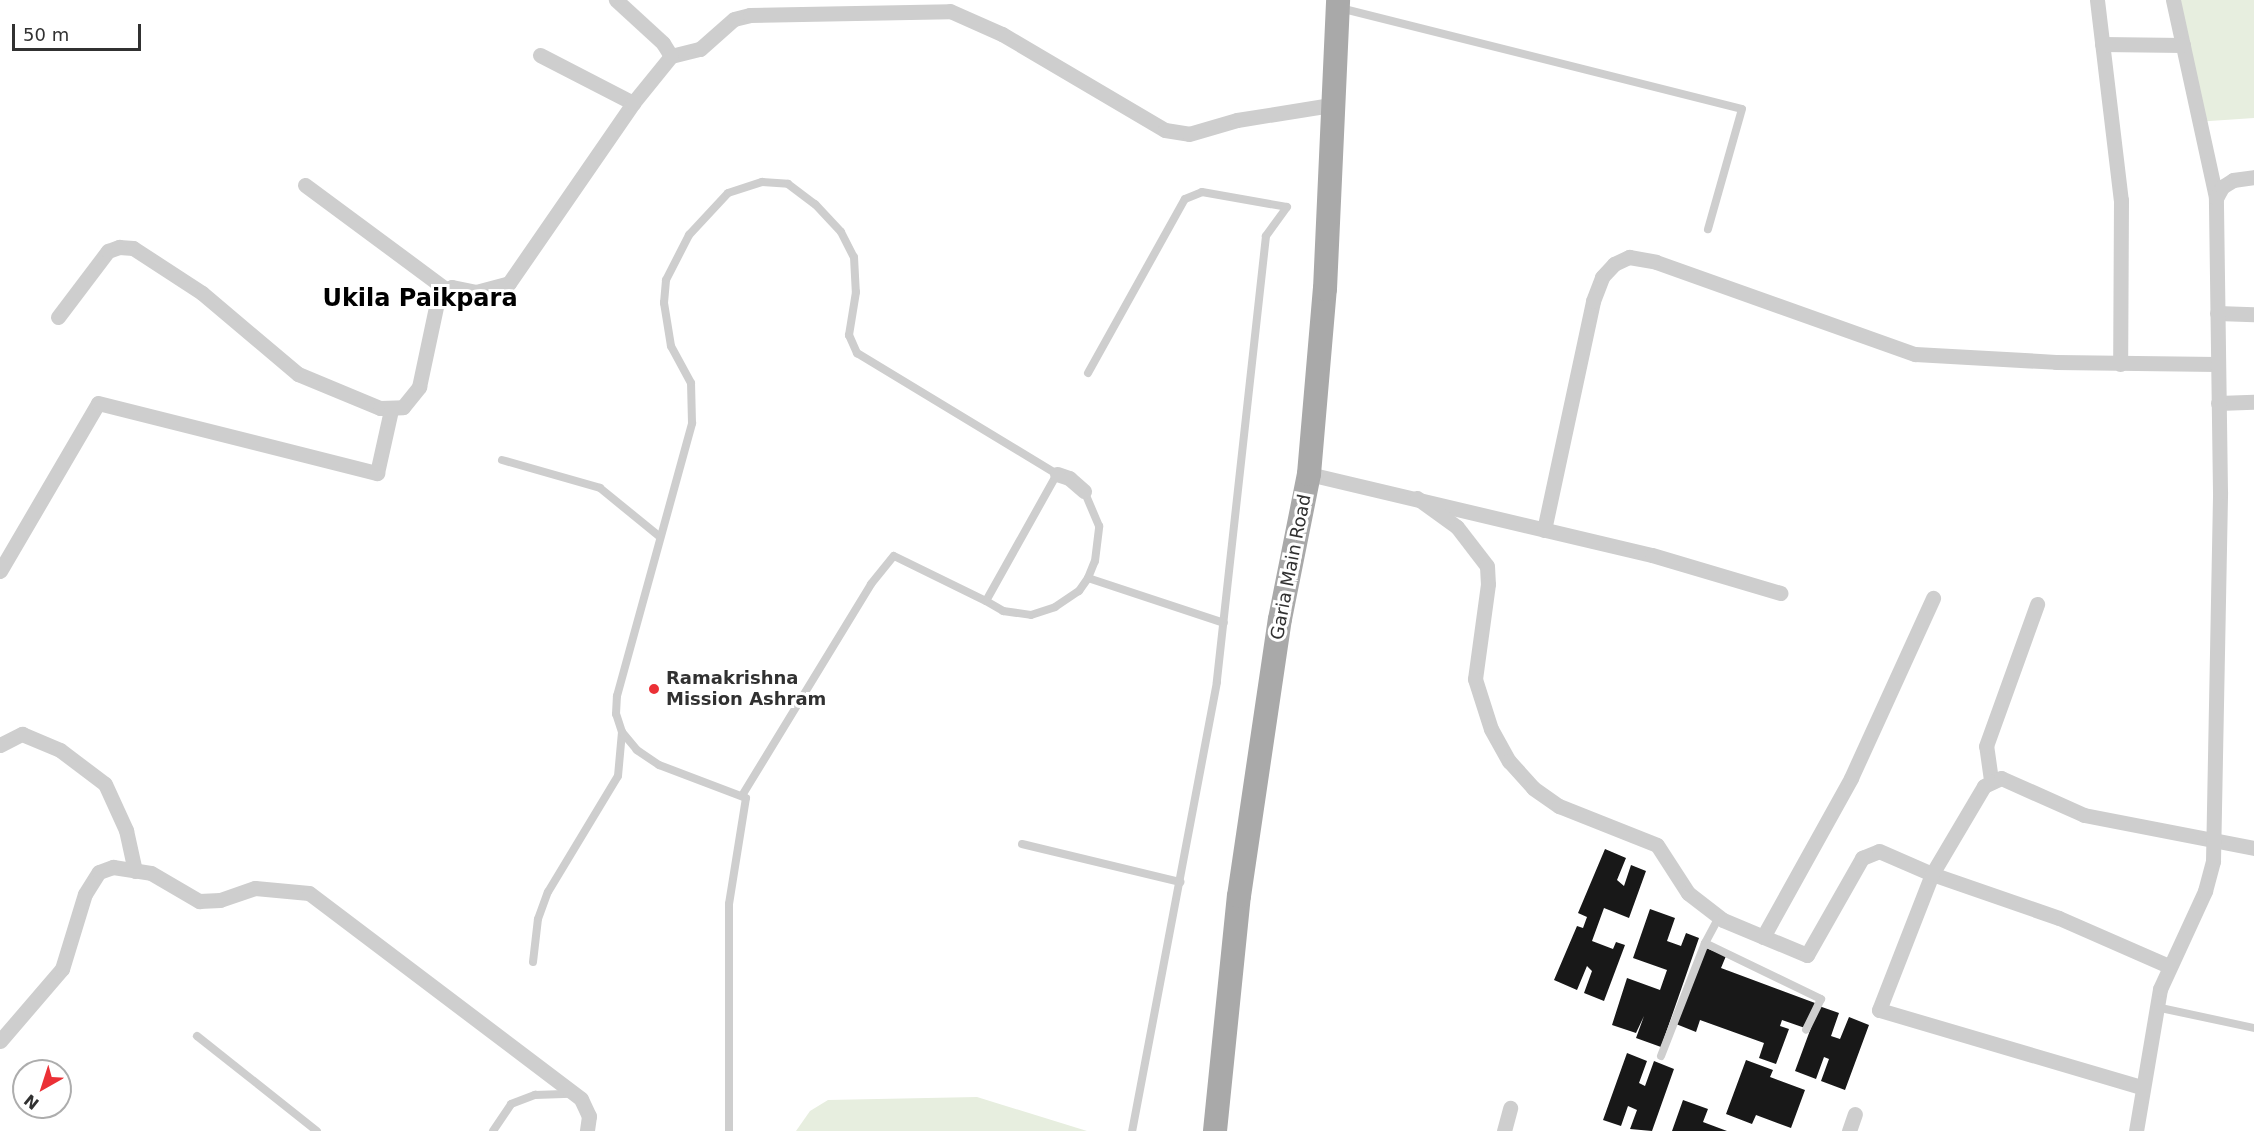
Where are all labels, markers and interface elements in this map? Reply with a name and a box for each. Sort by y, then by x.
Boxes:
scale bar [15,12,144,50]
text: 50 m [23,24,69,45]
district label: Ukila Paikpara [322,285,518,313]
street label: Garia Main Road [1266,492,1316,642]
place label: Ramakrishna Mission Ashram [666,668,826,710]
marker: Ramakrishna Mission Ashram [647,682,661,696]
north arrow [12,1059,72,1119]
text: N [20,1090,43,1113]

